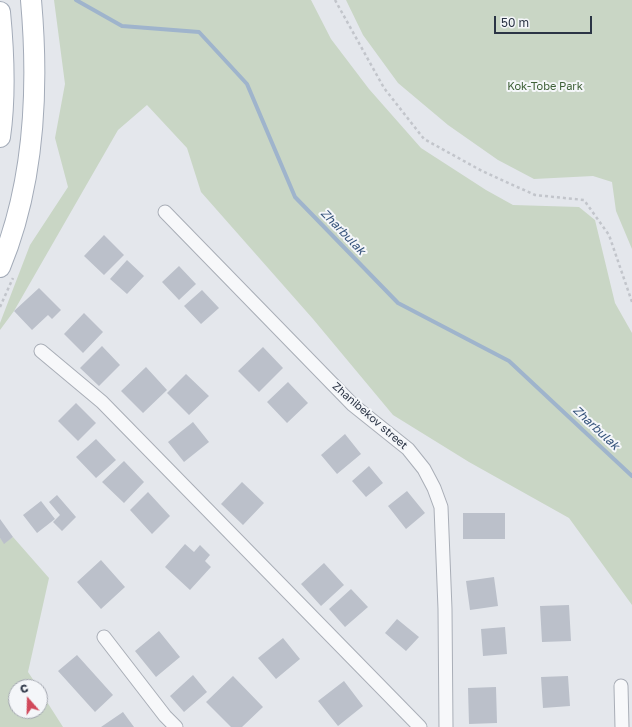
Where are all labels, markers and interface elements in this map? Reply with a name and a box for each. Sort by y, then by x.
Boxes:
scale bar [496,8,594,34]
text: 50 m [501,15,529,30]
park label: Kok-Tobe Park [507,80,583,94]
water label: Zharbulak [318,206,368,258]
street label: Zhanibekov street [330,380,410,452]
water label: Zharbulak [570,403,622,453]
north arrow [8,679,48,719]
text: С [18,681,30,696]

